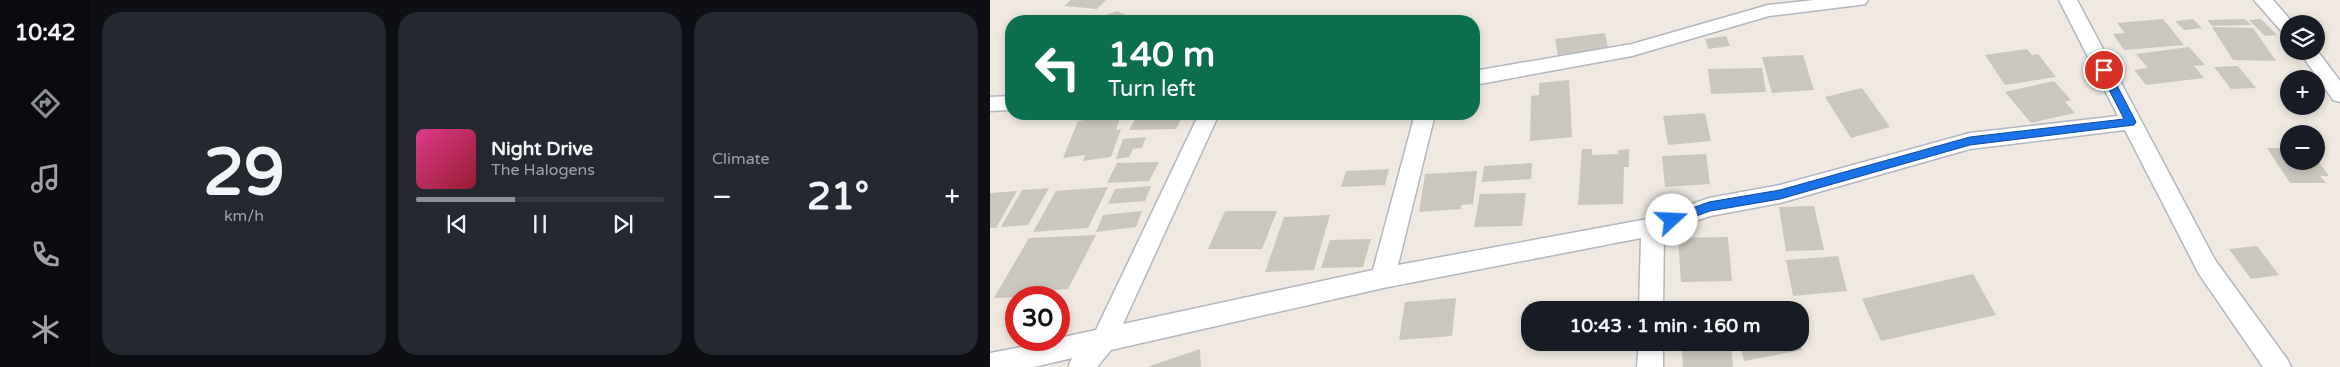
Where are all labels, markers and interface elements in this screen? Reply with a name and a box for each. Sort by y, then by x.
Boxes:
map controls [2280,15,2325,170]
button: layers [2280,15,2325,60]
text: 10:42 [15,20,75,46]
text: 140 m [1108,34,1215,76]
icon: left [1025,35,1090,100]
pin [2083,49,2125,91]
icon: arrive [2090,56,2118,84]
button: + [2280,70,2325,115]
text: Turn left [1108,76,1196,102]
icon: directions [28,86,63,121]
button: − [2280,125,2325,170]
text: 29 [203,134,285,213]
text: Night Drive [491,138,593,160]
text: Climate [712,149,770,169]
text: The Halogens [491,160,595,180]
icon: music [28,161,63,196]
text: 21° [807,174,869,220]
text: − [712,180,732,214]
text: + [944,180,960,214]
position arrow [1645,193,1697,245]
text: km/h [224,206,264,226]
icon: previous [443,210,471,238]
icon: pause [526,210,554,238]
icon: next [609,210,637,238]
icon: phone [28,237,63,272]
speed limit sign: 30 [1005,286,1070,351]
icon: climate [28,312,63,347]
text: 10:43 · 1 min · 160 m [1569,315,1761,337]

